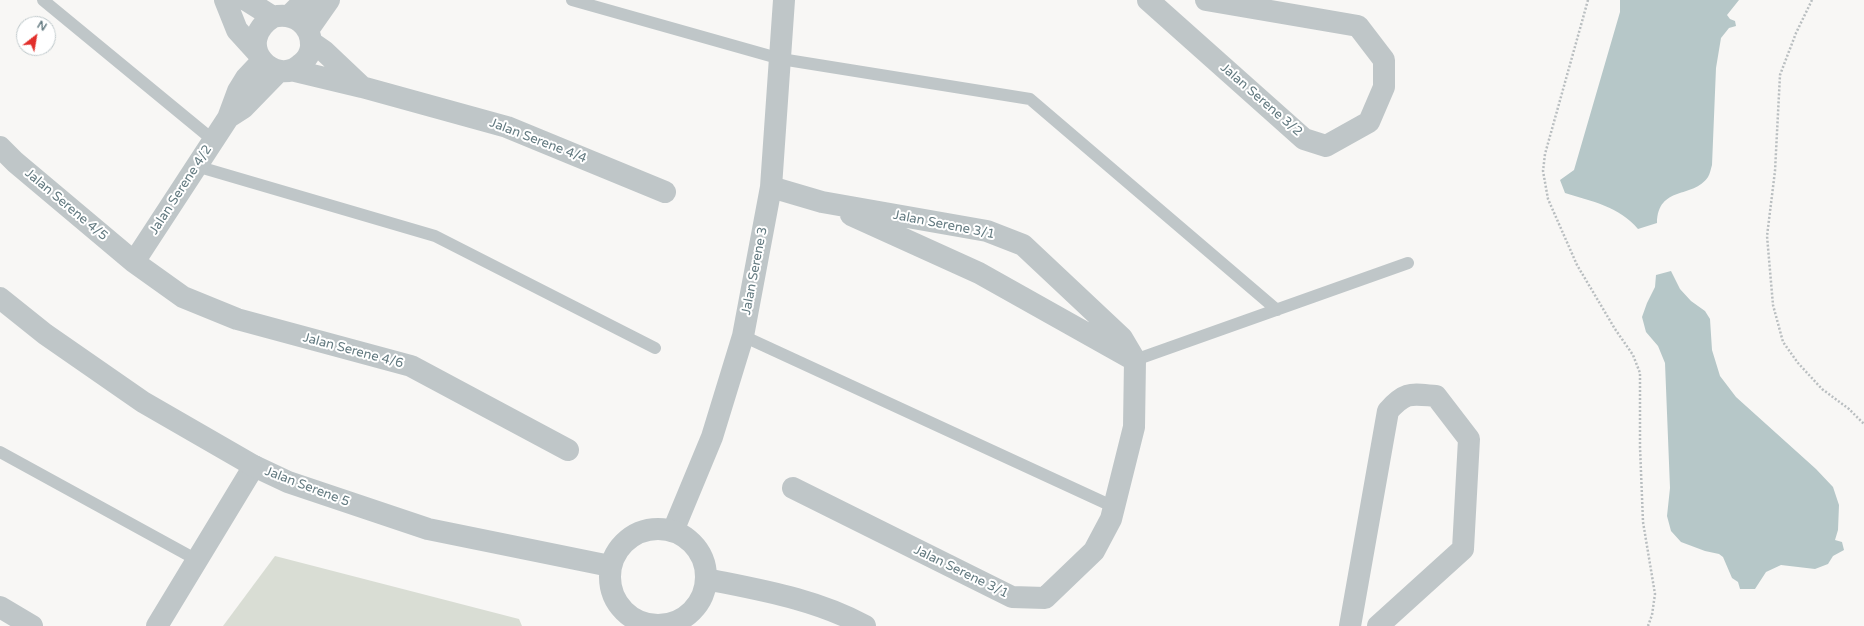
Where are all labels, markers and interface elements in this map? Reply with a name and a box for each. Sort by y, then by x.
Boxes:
north arrow [16,16,56,56]
text: N [35,18,49,34]
street label: Jalan Serene 3/2 [1217,60,1305,140]
street label: Jalan Serene 4/4 [487,115,589,167]
street label: Jalan Serene 4/2 [146,142,216,238]
street label: Jalan Serene 4/5 [21,166,111,244]
street label: Jalan Serene 3/1 [892,207,996,243]
street label: Jalan Serene 3 [739,226,771,316]
street label: Jalan Serene 4/6 [301,330,405,372]
street label: Jalan Serene 5 [262,464,352,510]
street label: Jalan Serene 3/1 [911,542,1011,602]

